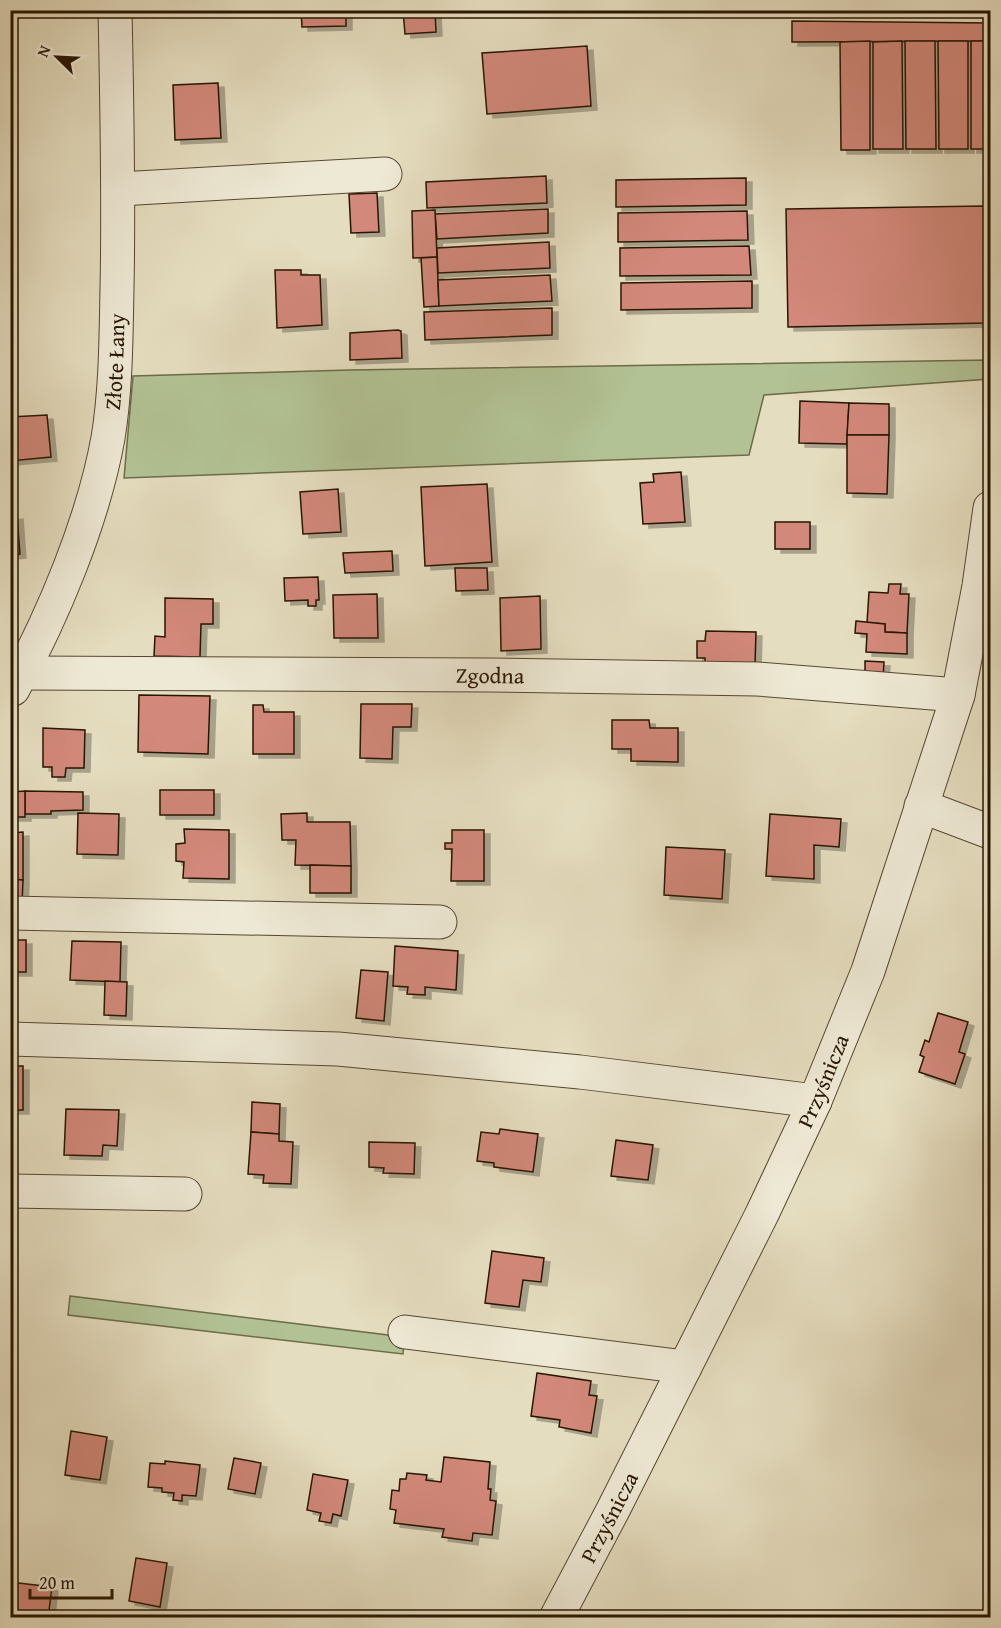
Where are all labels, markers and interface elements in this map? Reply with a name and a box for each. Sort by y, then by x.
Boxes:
north arrow [27,27,87,87]
text: N [30,41,57,61]
street label: Złote Łany [96,313,133,412]
street label: Zgodna [456,659,525,692]
street label: Przyśnicza [789,1029,857,1133]
street label: Przyśnicza [572,1466,646,1568]
scale bar [30,1562,112,1600]
text: 20 m [39,1569,75,1596]

